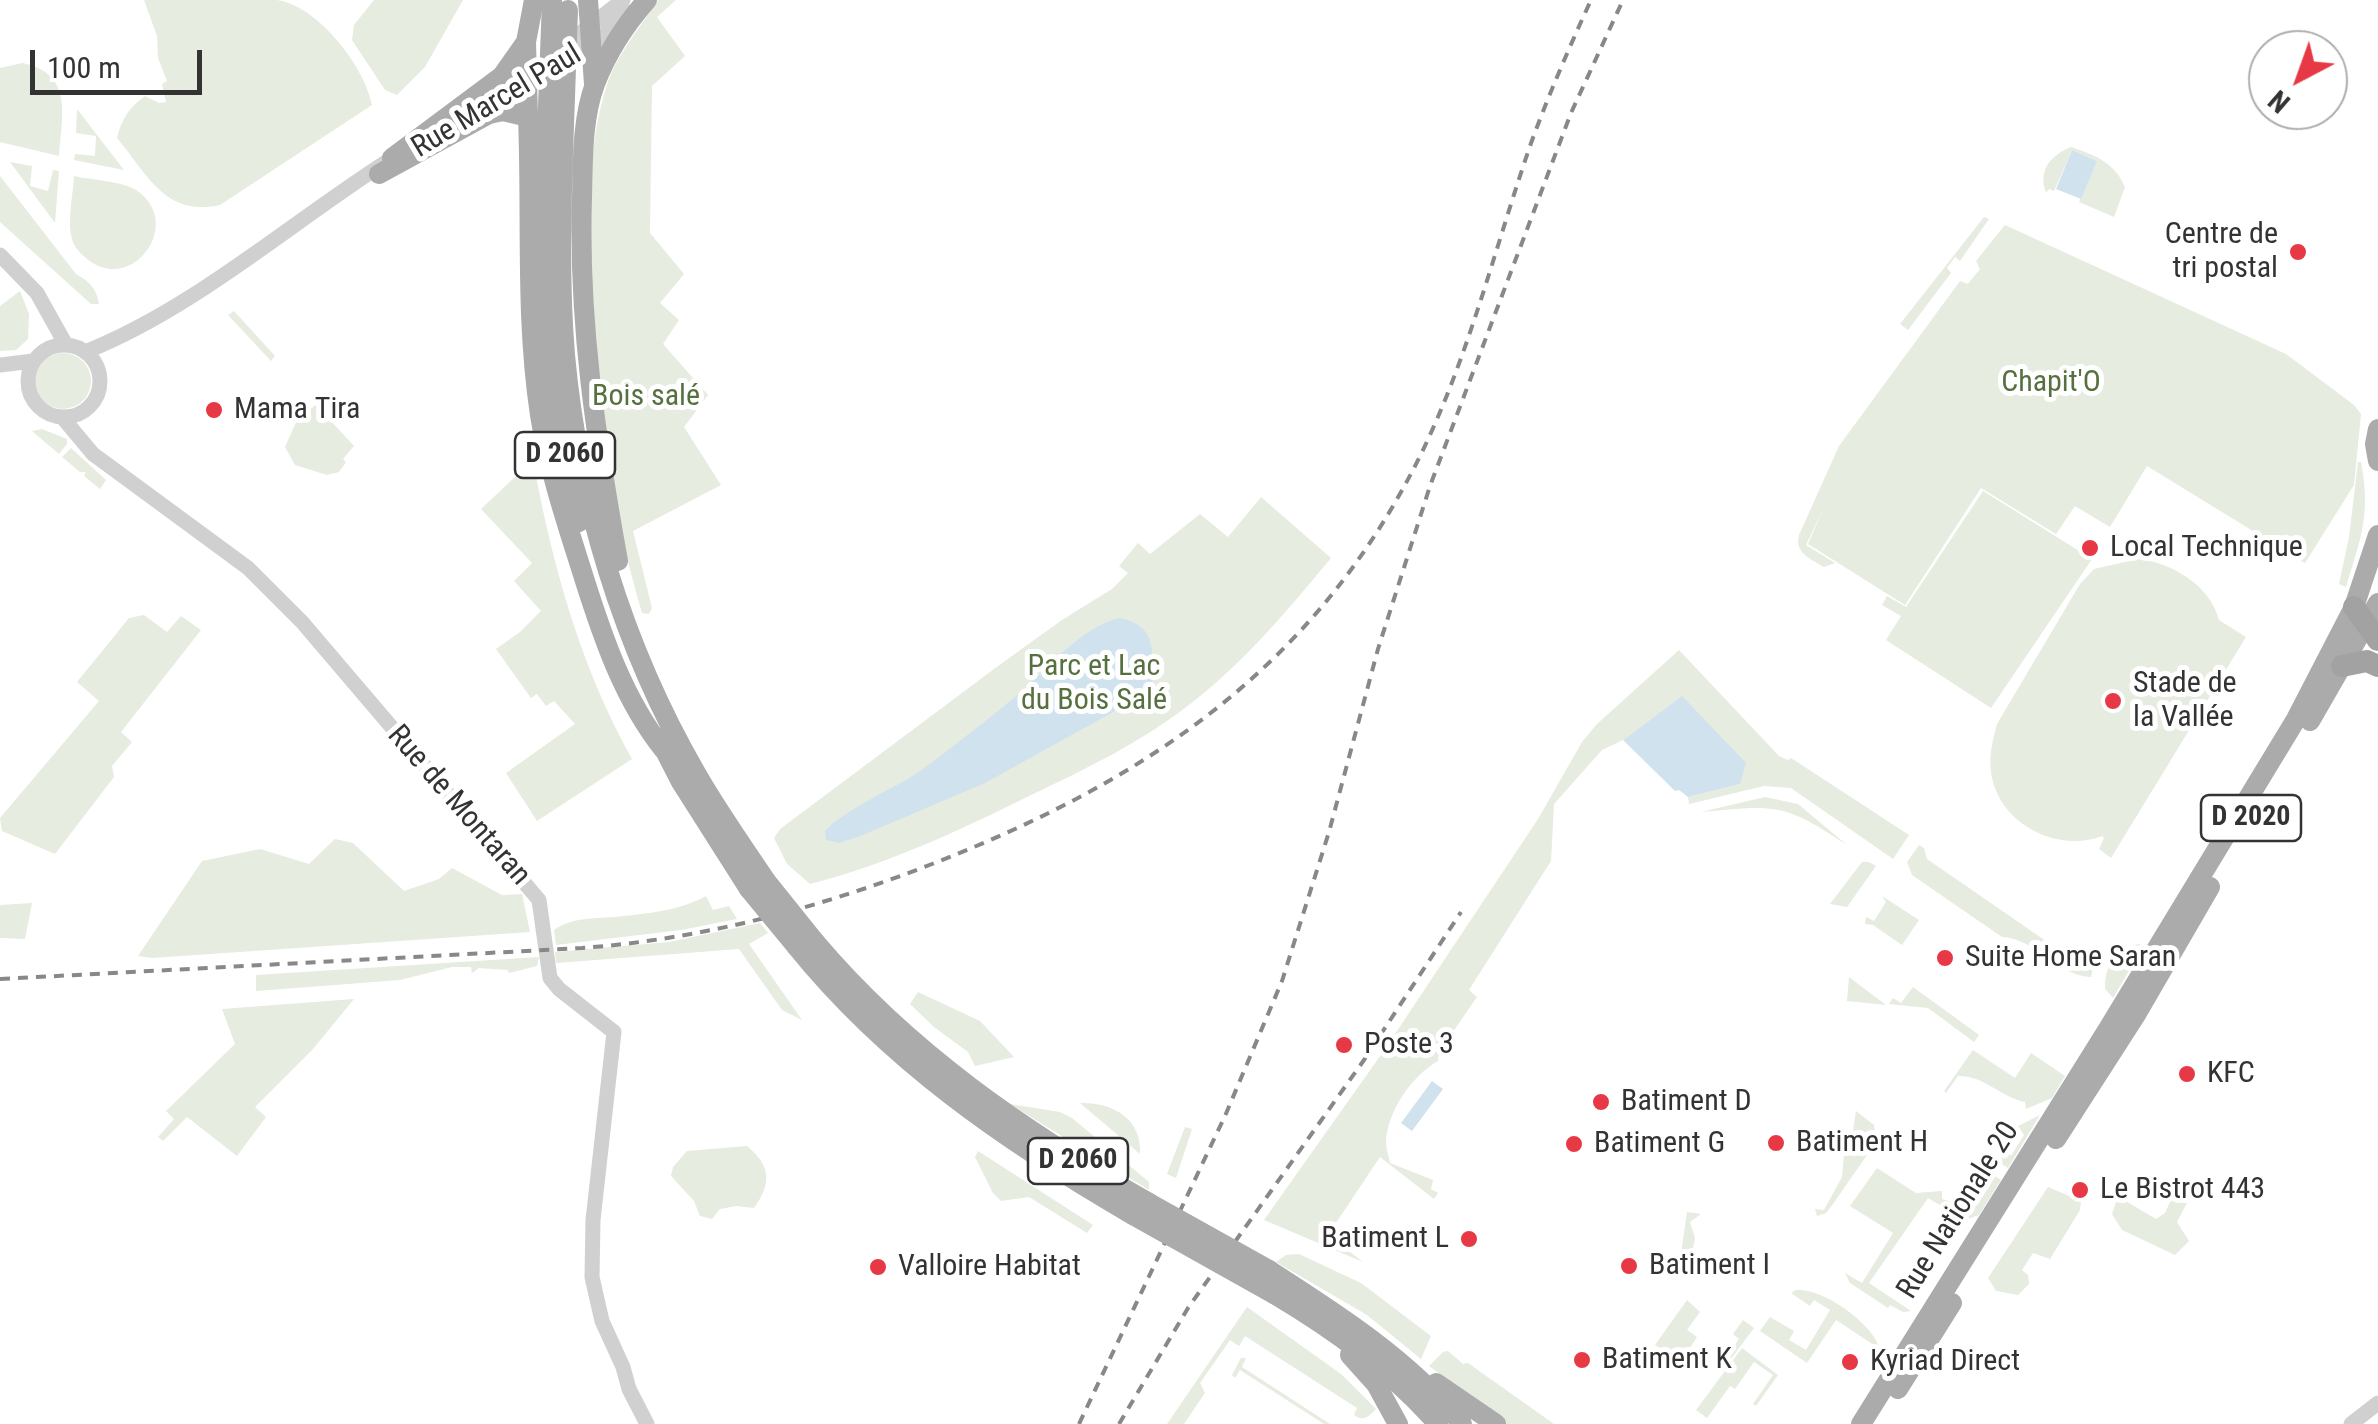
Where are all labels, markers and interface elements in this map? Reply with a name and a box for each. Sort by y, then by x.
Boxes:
scale bar [35,30,208,92]
north arrow [2248,30,2348,130]
street label: Rue Marcel Paul [406,37,588,167]
text: 100 m [47,50,121,85]
text: N [2262,83,2297,120]
place label: Centre de tri postal [2165,217,2278,288]
marker: Centre de tri postal [2287,241,2309,263]
park label: Chapit'O [2001,365,2101,401]
park label: Bois salé [592,379,700,415]
place label: Mama Tira [234,392,360,428]
marker: Mama Tira [203,399,225,421]
road number: D 2060 [515,432,615,478]
place label: Local Technique [2110,530,2303,566]
marker: Local Technique [2079,537,2101,559]
park label: Parc et Lac du Bois Salé [1021,649,1167,720]
place label: Stade de la Vallée [2133,666,2237,736]
marker: Stade de la Vallée [2102,690,2124,712]
street label: Rue de Montaran [379,719,537,893]
road number: D 2020 [2201,795,2301,841]
place label: Suite Home Saran [1965,940,2176,976]
marker: Suite Home Saran [1934,947,1956,969]
place label: Poste 3 [1364,1027,1454,1063]
marker: Poste 3 [1333,1034,1355,1056]
place label: KFC [2207,1056,2255,1092]
marker: KFC [2176,1063,2198,1085]
place label: Batiment D [1621,1084,1752,1120]
marker: Batiment D [1590,1091,1612,1113]
street label: Rue Nationale 20 [1890,1116,2028,1306]
place label: Batiment H [1796,1125,1928,1161]
place label: Batiment G [1594,1126,1725,1162]
marker: Batiment H [1765,1132,1787,1154]
marker: Batiment G [1563,1133,1585,1155]
road number: D 2060 [1028,1138,1128,1184]
place label: Le Bistrot 443 [2100,1172,2265,1208]
marker: Le Bistrot 443 [2069,1179,2091,1201]
place label: Batiment L [1321,1221,1449,1257]
marker: Batiment L [1458,1228,1480,1250]
place label: Batiment I [1649,1248,1770,1284]
place label: Valloire Habitat [898,1249,1081,1285]
marker: Batiment I [1618,1255,1640,1277]
marker: Valloire Habitat [867,1256,889,1278]
place label: Batiment K [1602,1342,1732,1378]
place label: Kyriad Direct [1870,1344,2020,1380]
marker: Batiment K [1571,1349,1593,1371]
marker: Kyriad Direct [1839,1351,1861,1373]

